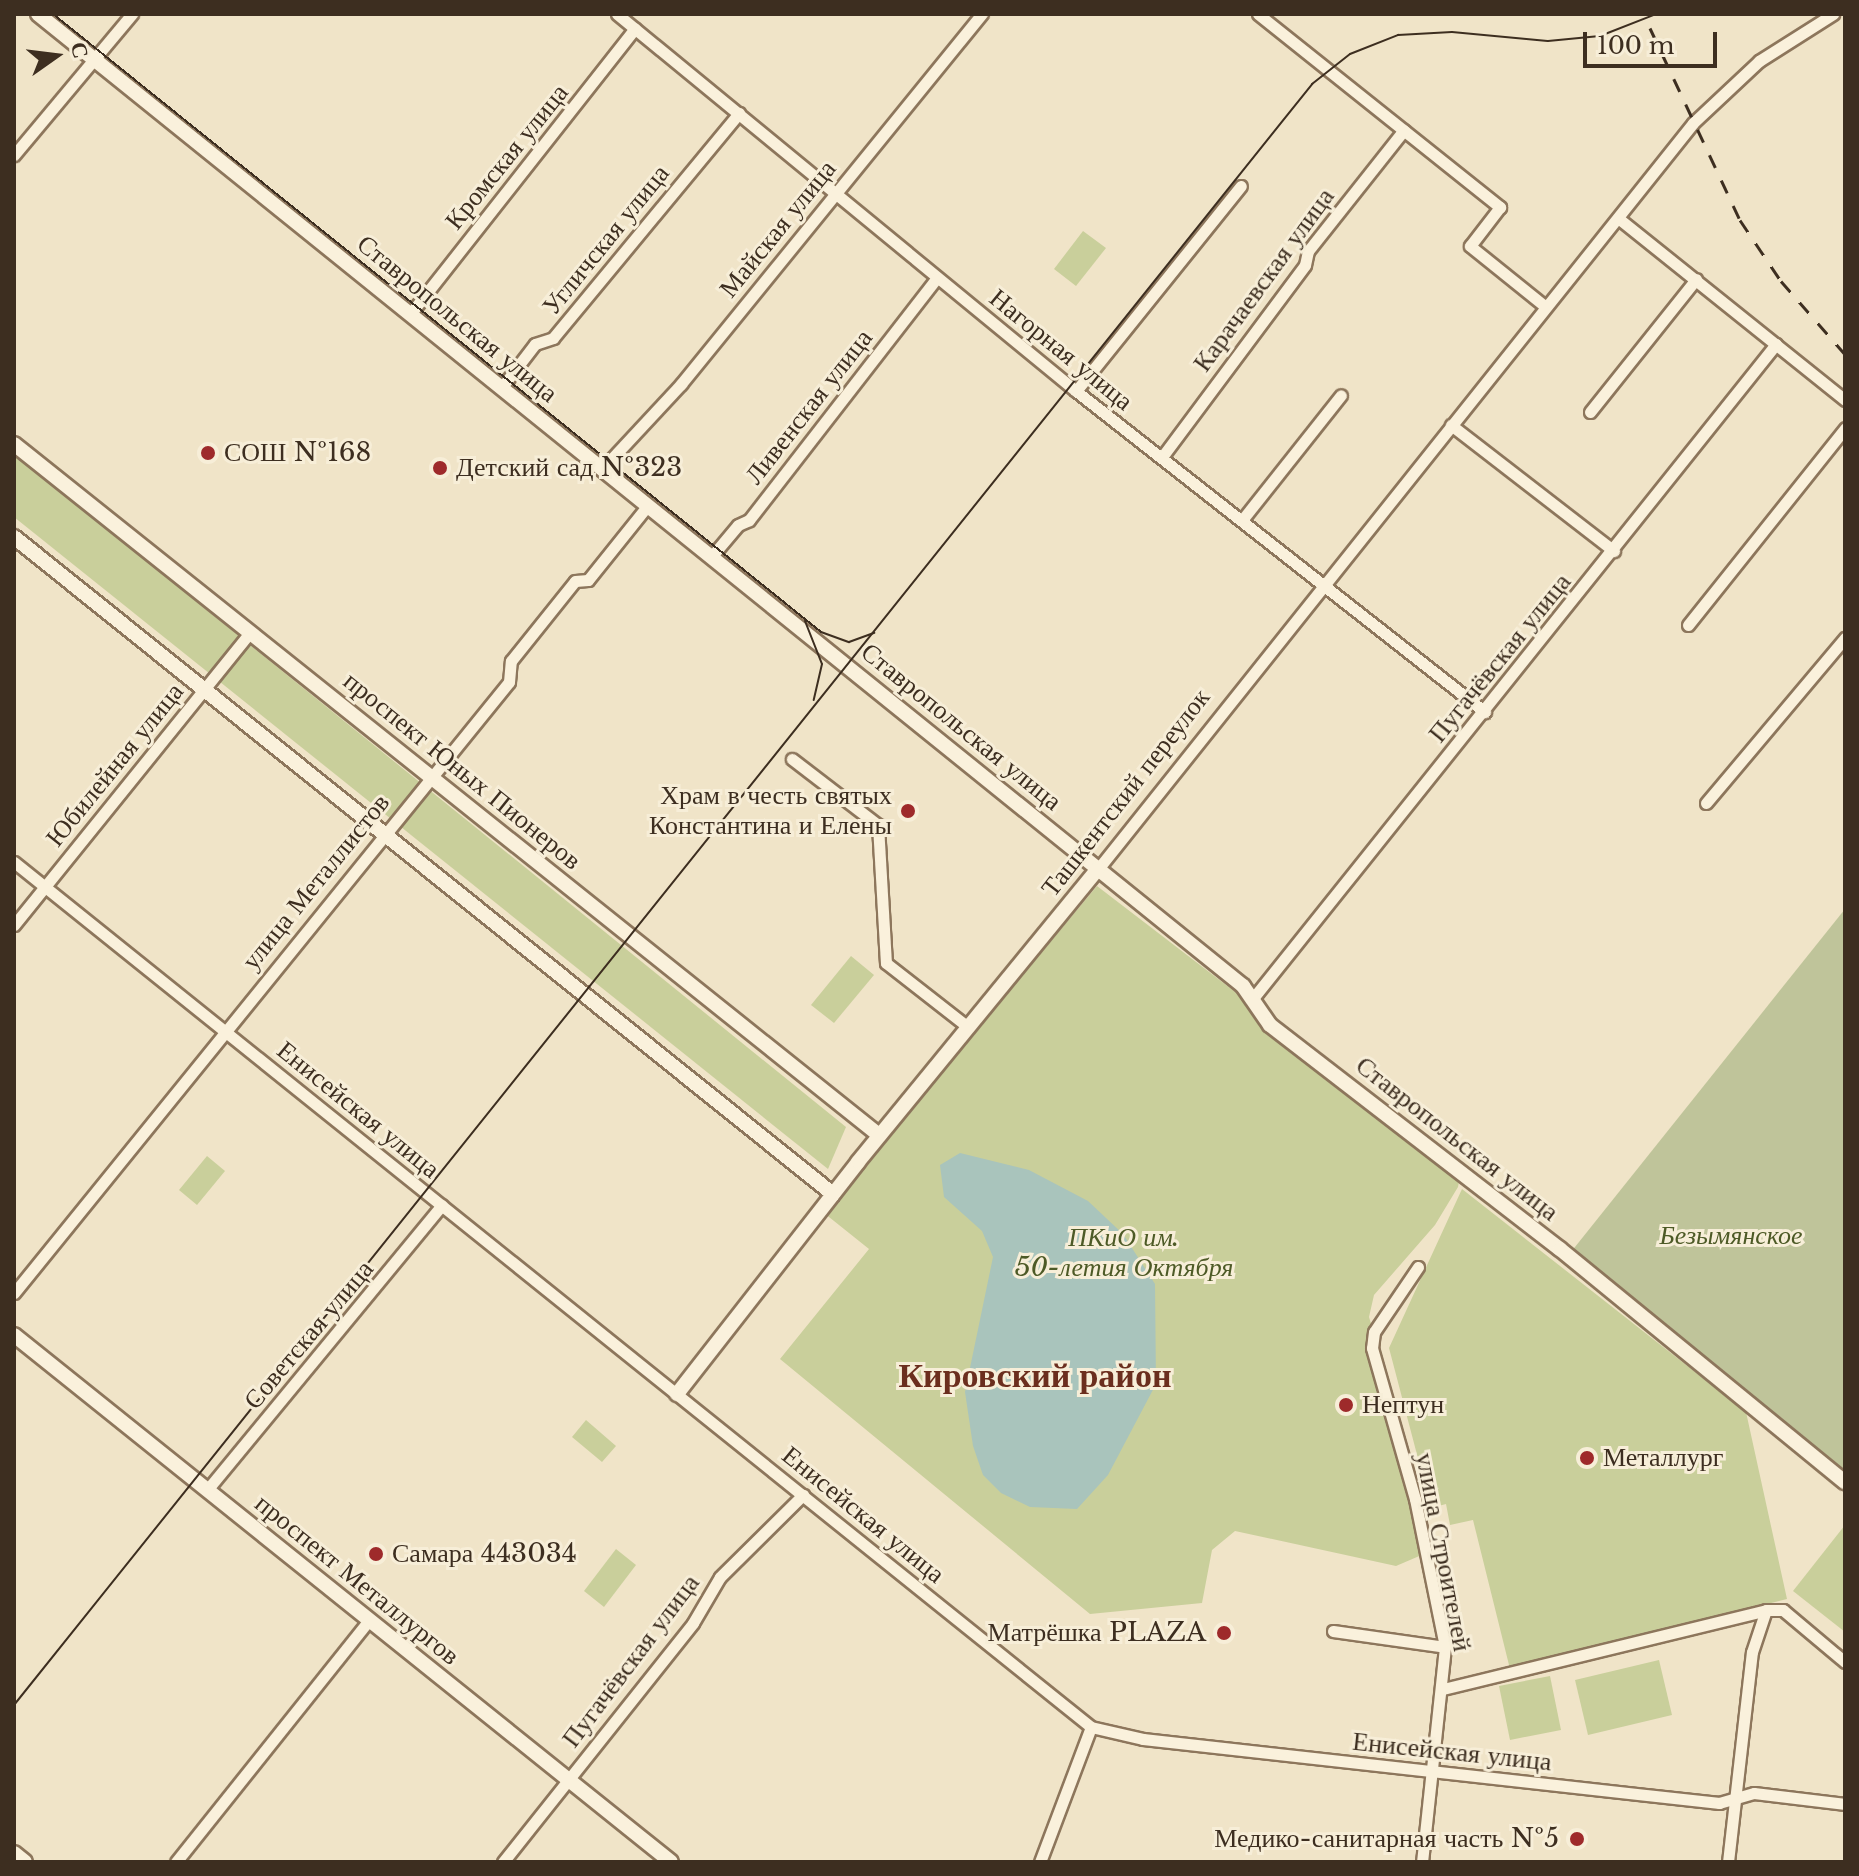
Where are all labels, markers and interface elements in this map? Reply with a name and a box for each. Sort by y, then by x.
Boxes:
north arrow [16,16,96,96]
scale bar [1587,16,1721,66]
text: 100 m [1597,31,1675,60]
text: С [65,39,95,61]
street label: Кромская улица [439,78,575,236]
street label: Майская улица [713,154,843,304]
street label: Угличская улица [536,159,676,321]
street label: Карачаевская улица [1187,182,1341,378]
street label: Ставропольская улица [350,229,564,409]
street label: Нагорная улица [983,283,1139,417]
street label: Ливенская улица [739,323,879,491]
place label: СОШ №168 [224,437,371,469]
marker: СОШ №168 [199,444,217,462]
place label: Детский сад №323 [456,452,682,484]
marker: Детский сад №323 [431,459,449,477]
street label: Пугачёвская улица [1422,567,1578,749]
street label: Ставропольская улица [854,637,1068,817]
street label: проспект Юных Пионеров [337,666,587,876]
street label: Юбилейная улица [40,677,190,853]
street label: Ташкентский переулок [1035,683,1217,903]
place label: Храм в честь святых Константина и Елены [649,780,892,842]
street label: улица Металлистов [236,788,396,976]
marker: Храм в честь святых Константина и Елены [899,802,917,820]
street label: Енисейская улица [270,1035,446,1185]
street label: Ставропольская улица [1349,1050,1565,1228]
park label: Безымянское [1659,1220,1803,1252]
park label: ПКиО им. 50-летия Октября [1015,1222,1233,1284]
street label: Советская улица [238,1254,380,1416]
district label: Кировский район [898,1356,1172,1396]
place label: Нептун [1362,1389,1444,1421]
marker: Нептун [1337,1396,1355,1414]
street label: Енисейская улица [775,1440,951,1590]
place label: Металлург [1603,1442,1723,1474]
marker: Металлург [1578,1449,1596,1467]
street label: улица Строителей [1408,1450,1478,1654]
street label: проспект Металлургов [249,1488,465,1672]
place label: Самара 443034 [392,1538,577,1570]
marker: Самара 443034 [367,1545,385,1563]
street label: Пугачёвская улица [556,1568,706,1754]
place label: Матрёшка PLAZA [988,1617,1206,1649]
marker: Матрёшка PLAZA [1213,1622,1235,1644]
street label: Енисейская улица [1351,1726,1553,1778]
place label: Медико-санитарная часть №5 [1214,1823,1559,1855]
marker: Медико-санитарная часть №5 [1566,1828,1588,1850]

